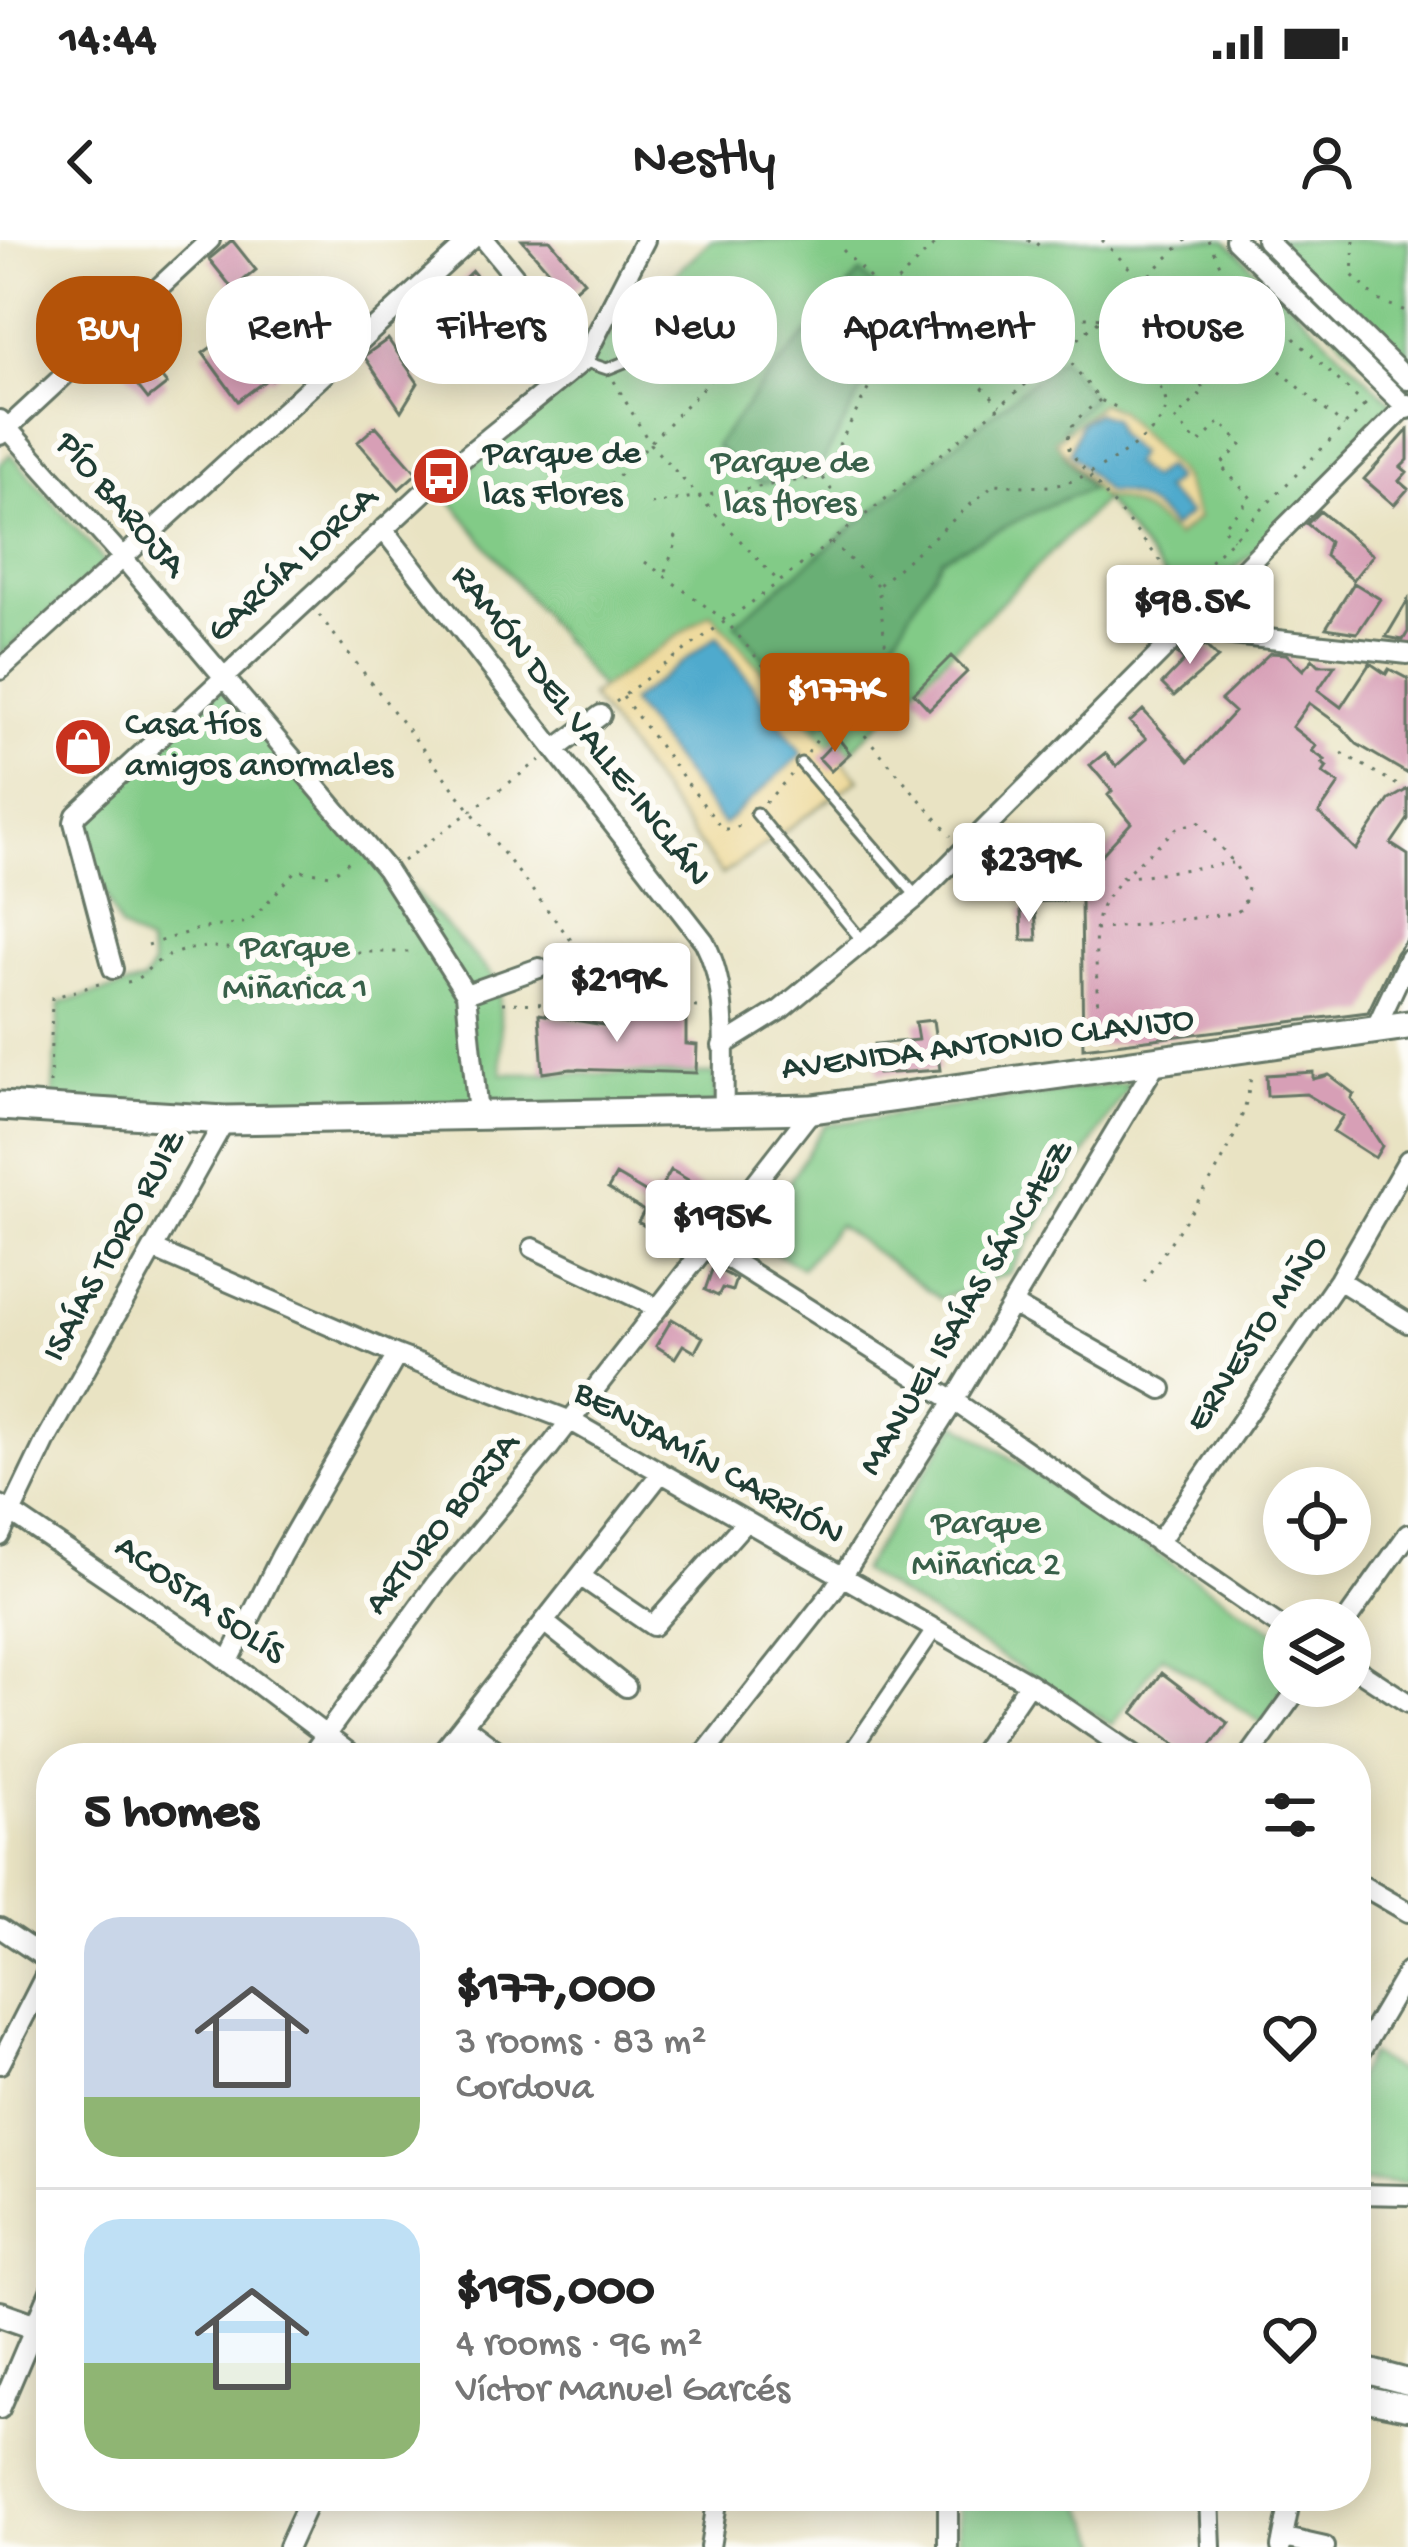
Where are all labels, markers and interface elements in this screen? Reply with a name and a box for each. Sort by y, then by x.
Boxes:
text: 14:44 [60,16,156,69]
icon: back [48,129,114,195]
icon: person [1294,129,1360,195]
text: Nestly [632,130,776,194]
chip: Buy [36,276,182,384]
chip: Rent [206,276,371,384]
chip: Filters [395,276,588,384]
chip: New [612,276,777,384]
chip: Apartment [801,276,1075,384]
chip: House [1099,276,1285,384]
street label: PÍO BAROJA [43,424,195,589]
place label: Parque de las Flores [482,434,641,518]
park label: Parque de las flores [710,443,869,527]
bus stop icon: Parque de las Flores [410,445,472,507]
street label: GARCÍA LORCA [200,477,390,654]
street label: RAMÓN DEL VALLE-INCLÁN [440,557,718,897]
pin: $98.5K [1092,565,1288,667]
text: $98.5K [1134,581,1246,627]
pin: $177K [751,653,919,755]
text: $177K [787,669,883,715]
place label: Casa tíos amigos anormales [125,705,395,789]
shop icon: Casa tíos amigos anormales [52,716,114,778]
pin: $239K [945,823,1113,925]
text: $239K [980,839,1078,885]
park label: Parque Miñarica 1 [222,928,368,1012]
pin: $219K [533,943,701,1045]
text: $219K [570,959,664,1005]
street label: AVENIDA ANTONIO CLAVIJO [779,999,1197,1093]
street label: ISAÍAS TORO RUIZ [35,1123,198,1370]
street label: MANUEL ISAÍAS SÁNCHEZ [851,1133,1086,1484]
pin: $195K [636,1180,804,1282]
text: $195K [673,1196,767,1242]
street label: ERNESTO MIÑO [1178,1229,1340,1441]
street label: BENJAMÍN CARRIÓN [564,1372,851,1557]
street label: ARTURO BORJA [357,1423,532,1625]
map controls [1263,1467,1371,1707]
button: locate [1263,1467,1371,1575]
park label: Parque Miñarica 2 [912,1504,1060,1588]
street label: ACOSTA SOLÍS [105,1527,293,1677]
button: layers [1263,1599,1371,1707]
icon: filters [1257,1782,1323,1848]
text: 5 homes [84,1785,258,1845]
text: $177,000 [456,1961,655,2021]
icon: home [180,1965,324,2109]
icon: heart [1257,2004,1323,2070]
text: 3 rooms · 83 m² [456,2021,707,2067]
text: Cordova [456,2067,593,2113]
text: $195,000 [456,2263,655,2323]
icon: home [180,2267,324,2411]
icon: heart [1257,2306,1323,2372]
text: 4 rooms · 96 m² [456,2323,702,2369]
text: Víctor Manuel Garcés [456,2369,790,2415]

